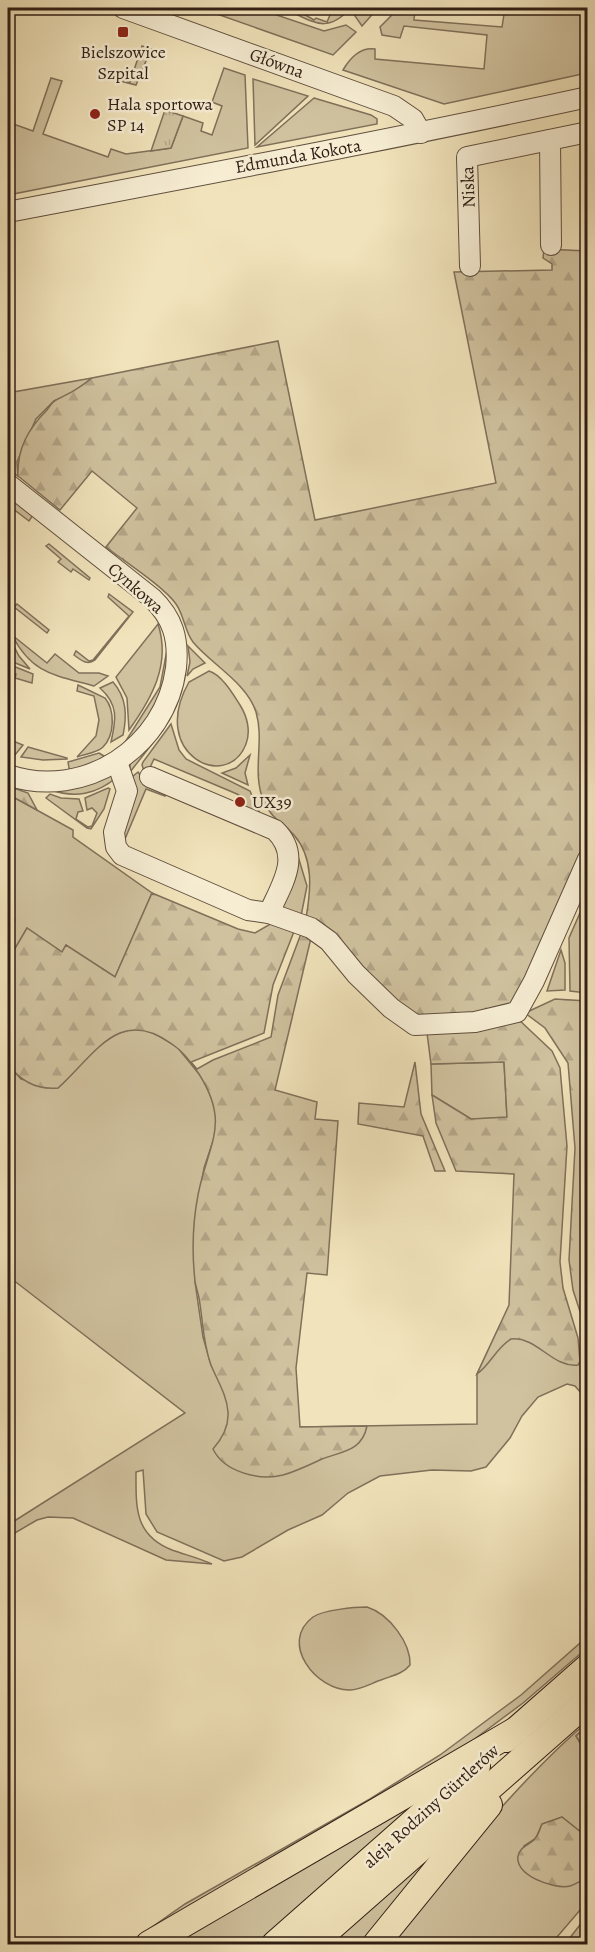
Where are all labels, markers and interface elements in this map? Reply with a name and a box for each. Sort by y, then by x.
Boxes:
marker: Bielszowice Szpital [116,25,130,39]
place label: Bielszowice Szpital [80,40,166,85]
street label: Główna [246,42,308,84]
place label: Hala sportowa SP 14 [107,92,214,137]
marker: Hala sportowa SP 14 [88,107,102,121]
street label: Edmunda Kokota [233,133,364,179]
street label: Niska [455,165,481,208]
street label: Cynkowa [103,557,170,619]
place label: UX39 [252,790,292,814]
marker: UX39 [233,795,247,809]
street label: aleja Rodziny Gürtlerów [358,1738,505,1874]

